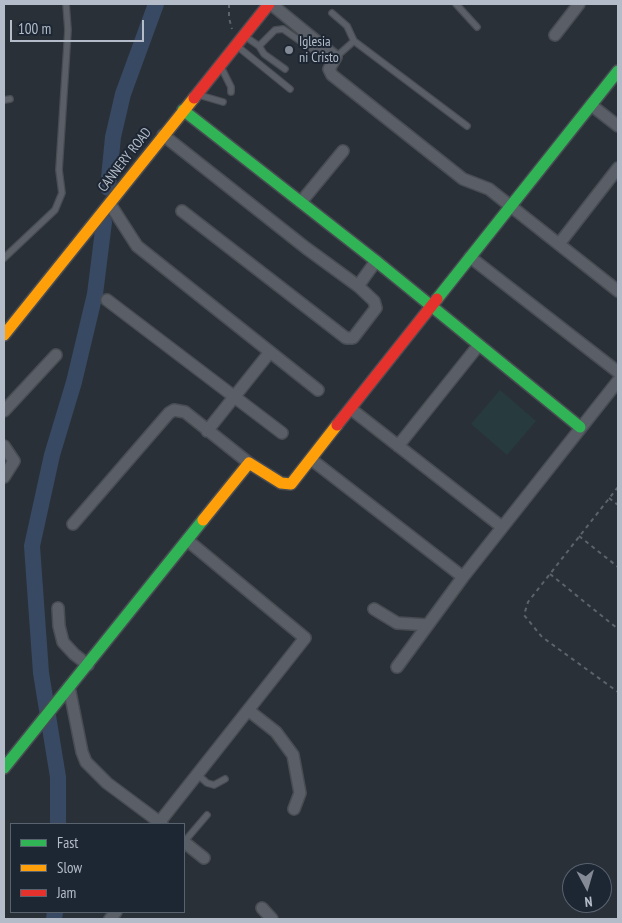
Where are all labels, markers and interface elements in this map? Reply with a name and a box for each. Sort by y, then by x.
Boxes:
scale bar [12,10,146,42]
text: 100 m [18,19,51,38]
place label: Iglesia ni Cristo [299,34,339,66]
marker: Iglesia ni Cristo [283,44,295,56]
street label: CANNERY ROAD [95,125,155,195]
legend [10,823,185,913]
text: Fast [57,833,78,852]
text: Slow [57,858,82,877]
north arrow [562,863,612,913]
text: Jam [57,883,76,902]
text: N [584,893,593,911]

